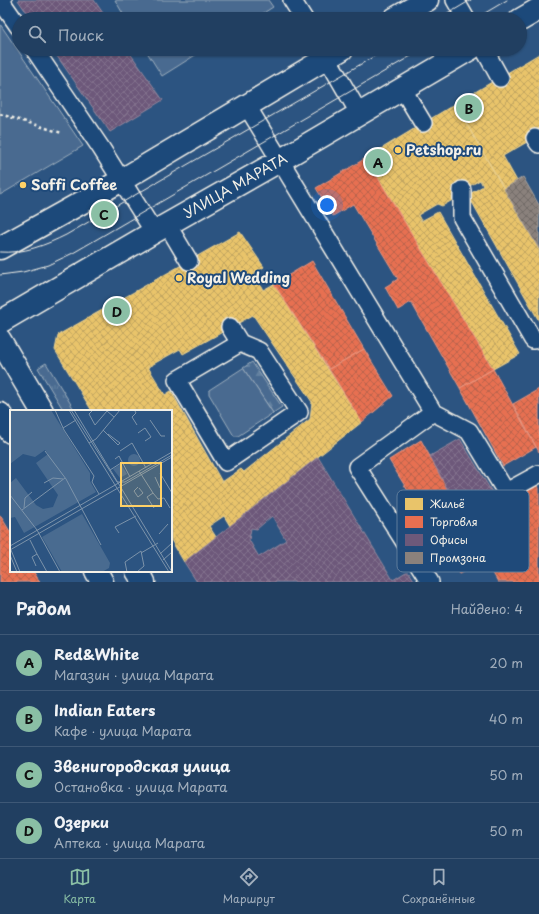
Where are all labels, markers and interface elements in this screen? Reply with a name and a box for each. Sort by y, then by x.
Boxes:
search box [12,12,527,56]
icon: search [26,23,48,45]
text: Поиск [58,23,104,46]
pin: B [456,93,482,123]
place label: Petshop.ru [406,139,482,160]
marker: Petshop.ru [393,145,403,155]
street label: УЛИЦА МАРАТА [179,147,291,223]
pin: A [365,147,391,177]
place label: Soffi Coffee [31,174,117,195]
marker: Soffi Coffee [18,180,28,190]
your location [317,195,337,215]
pin: C [91,199,117,229]
place label: Royal Wedding [187,267,290,288]
marker: Royal Wedding [174,273,184,283]
pin: D [104,296,130,326]
inset map [10,410,172,572]
legend [397,490,529,572]
text: Жильё [429,495,465,512]
text: Торговля [430,513,478,530]
text: Офисы [430,531,468,548]
text: Промзона [430,549,486,566]
text: Рядом [16,595,71,621]
text: Найдено: 4 [451,599,523,618]
text: Red&White [54,642,139,665]
text: A [24,653,34,672]
text: 20 m [489,653,523,672]
text: Магазин · улица Марата [54,665,214,684]
text: Indian Eaters [54,698,155,721]
text: B [25,709,33,728]
text: 40 m [489,709,523,728]
text: Кафе · улица Марата [54,721,192,740]
text: Звенигородская улица [54,754,231,777]
text: C [24,765,34,784]
text: 50 m [489,765,523,784]
text: Остановка · улица Марата [54,777,227,796]
text: Озерки [54,810,109,833]
text: D [24,821,34,840]
text: 50 m [489,821,523,840]
text: Аптека · улица Марата [54,833,205,852]
tab: Карта [64,866,96,907]
tab: Маршрут [223,866,275,907]
tab: Сохранённые [402,866,475,907]

